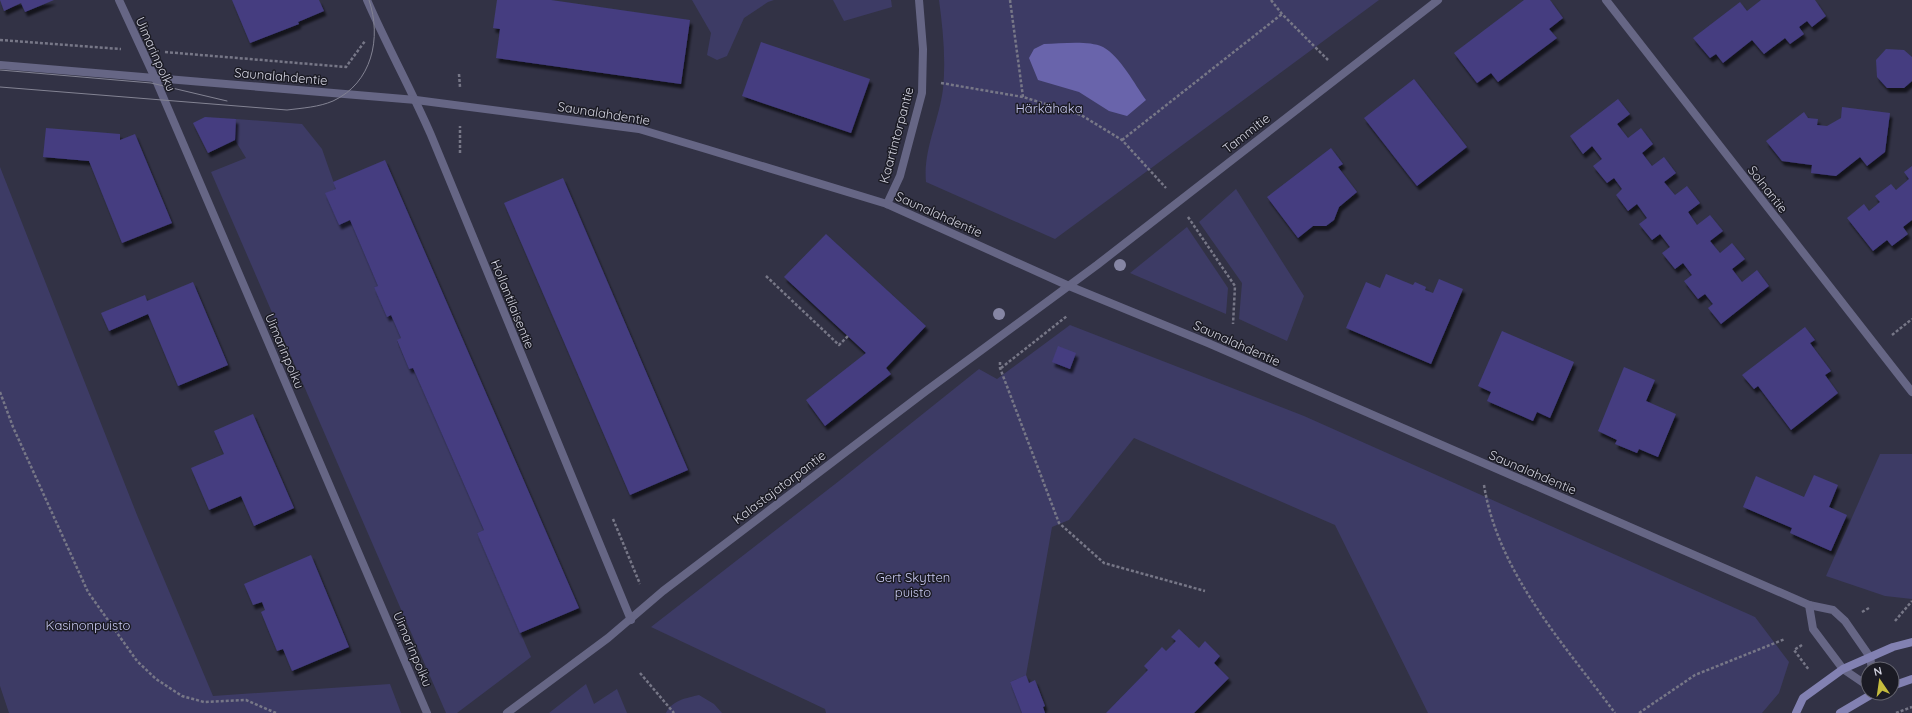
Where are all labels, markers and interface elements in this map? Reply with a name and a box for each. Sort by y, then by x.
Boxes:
street label: Uimarinpolku [132,14,180,94]
street label: Saunalahdentie [234,64,328,88]
street label: Kaartintorpantie [875,85,917,185]
street label: Saunalahdentie [557,98,651,128]
park label: Härkähaka [1015,100,1083,116]
street label: Tammitie [1219,110,1273,156]
street label: Solnantie [1745,162,1791,216]
street label: Saunalahdentie [893,188,985,240]
street label: Hollantilaisentie [488,257,538,351]
street label: Uimarinpolku [262,311,308,391]
street label: Saunalahdentie [1191,317,1283,369]
street label: Saunalahdentie [1487,446,1579,498]
street label: Kalastajatorpantie [729,447,829,527]
park label: Gert Skytten puisto [876,569,950,600]
street label: Uimarinpolku [390,609,436,689]
park label: Kasinonpuisto [46,617,131,633]
north arrow [1860,661,1900,701]
text: N [1872,664,1883,679]

